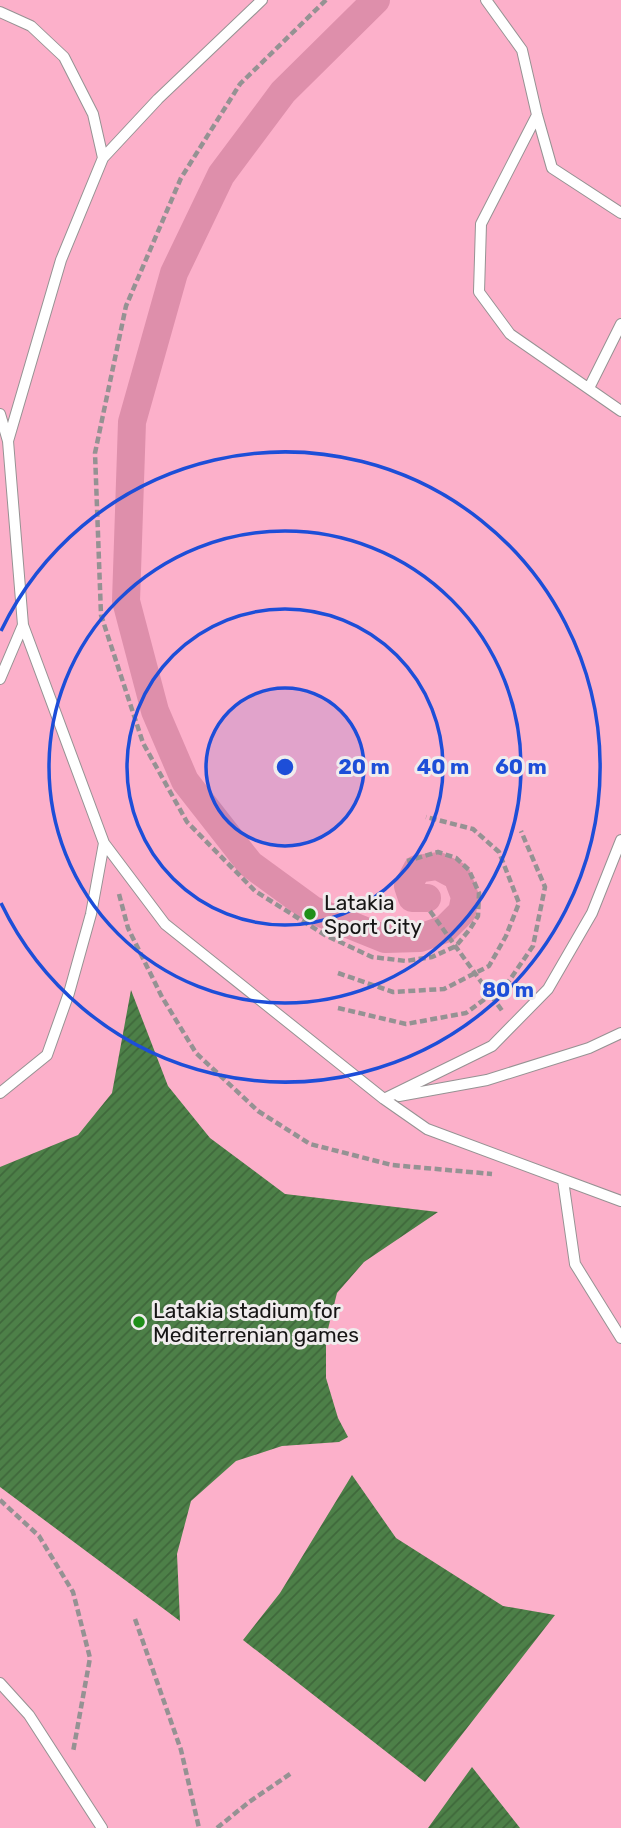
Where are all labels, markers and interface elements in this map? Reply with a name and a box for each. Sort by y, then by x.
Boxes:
text: 20 m [338,754,390,779]
text: 40 m [417,754,469,779]
text: 60 m [495,754,547,779]
centre of rings [273,755,297,779]
place label: Latakia Sport City [324,890,422,939]
marker: Latakia Sport City [302,906,318,922]
text: 80 m [482,977,534,1002]
place label: Latakia stadium for Mediterrenian games [153,1298,359,1347]
marker: Latakia stadium for Mediterrenian games [131,1314,147,1330]

